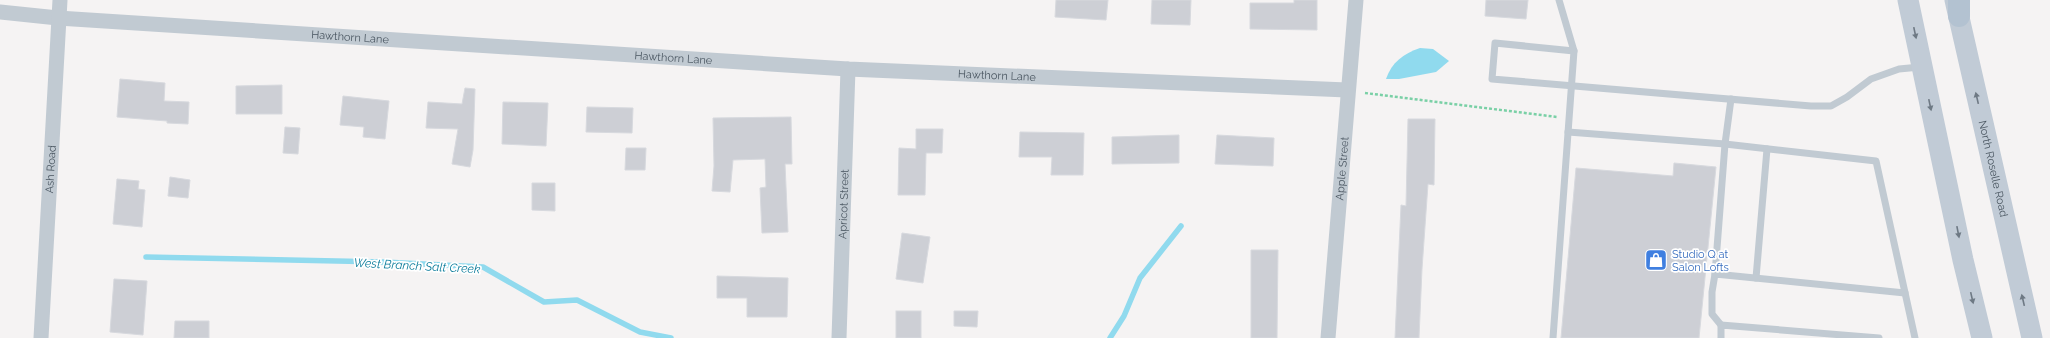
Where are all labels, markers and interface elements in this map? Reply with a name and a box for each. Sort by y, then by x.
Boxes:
one-way arrow [1912,27,1918,39]
street label: Hawthorn Lane [311,28,390,46]
street label: Hawthorn Lane [634,49,713,67]
street label: Hawthorn Lane [958,67,1037,83]
one-way arrow [1974,92,1980,104]
one-way arrow [1928,98,1934,111]
street label: North Roselle Road [1976,119,2011,218]
street label: Apple Street [1333,136,1351,201]
street label: Ash Road [43,145,58,194]
street label: Apricot Street [836,169,851,239]
one-way arrow [1955,226,1961,238]
shop icon: Studio Q at Salon Lofts [1643,247,1669,273]
place label: Studio Q at Salon Lofts [1672,248,1729,274]
water label: West Branch Salt Creek [353,256,481,276]
one-way arrow [1970,292,1976,304]
one-way arrow [2019,294,2025,306]

